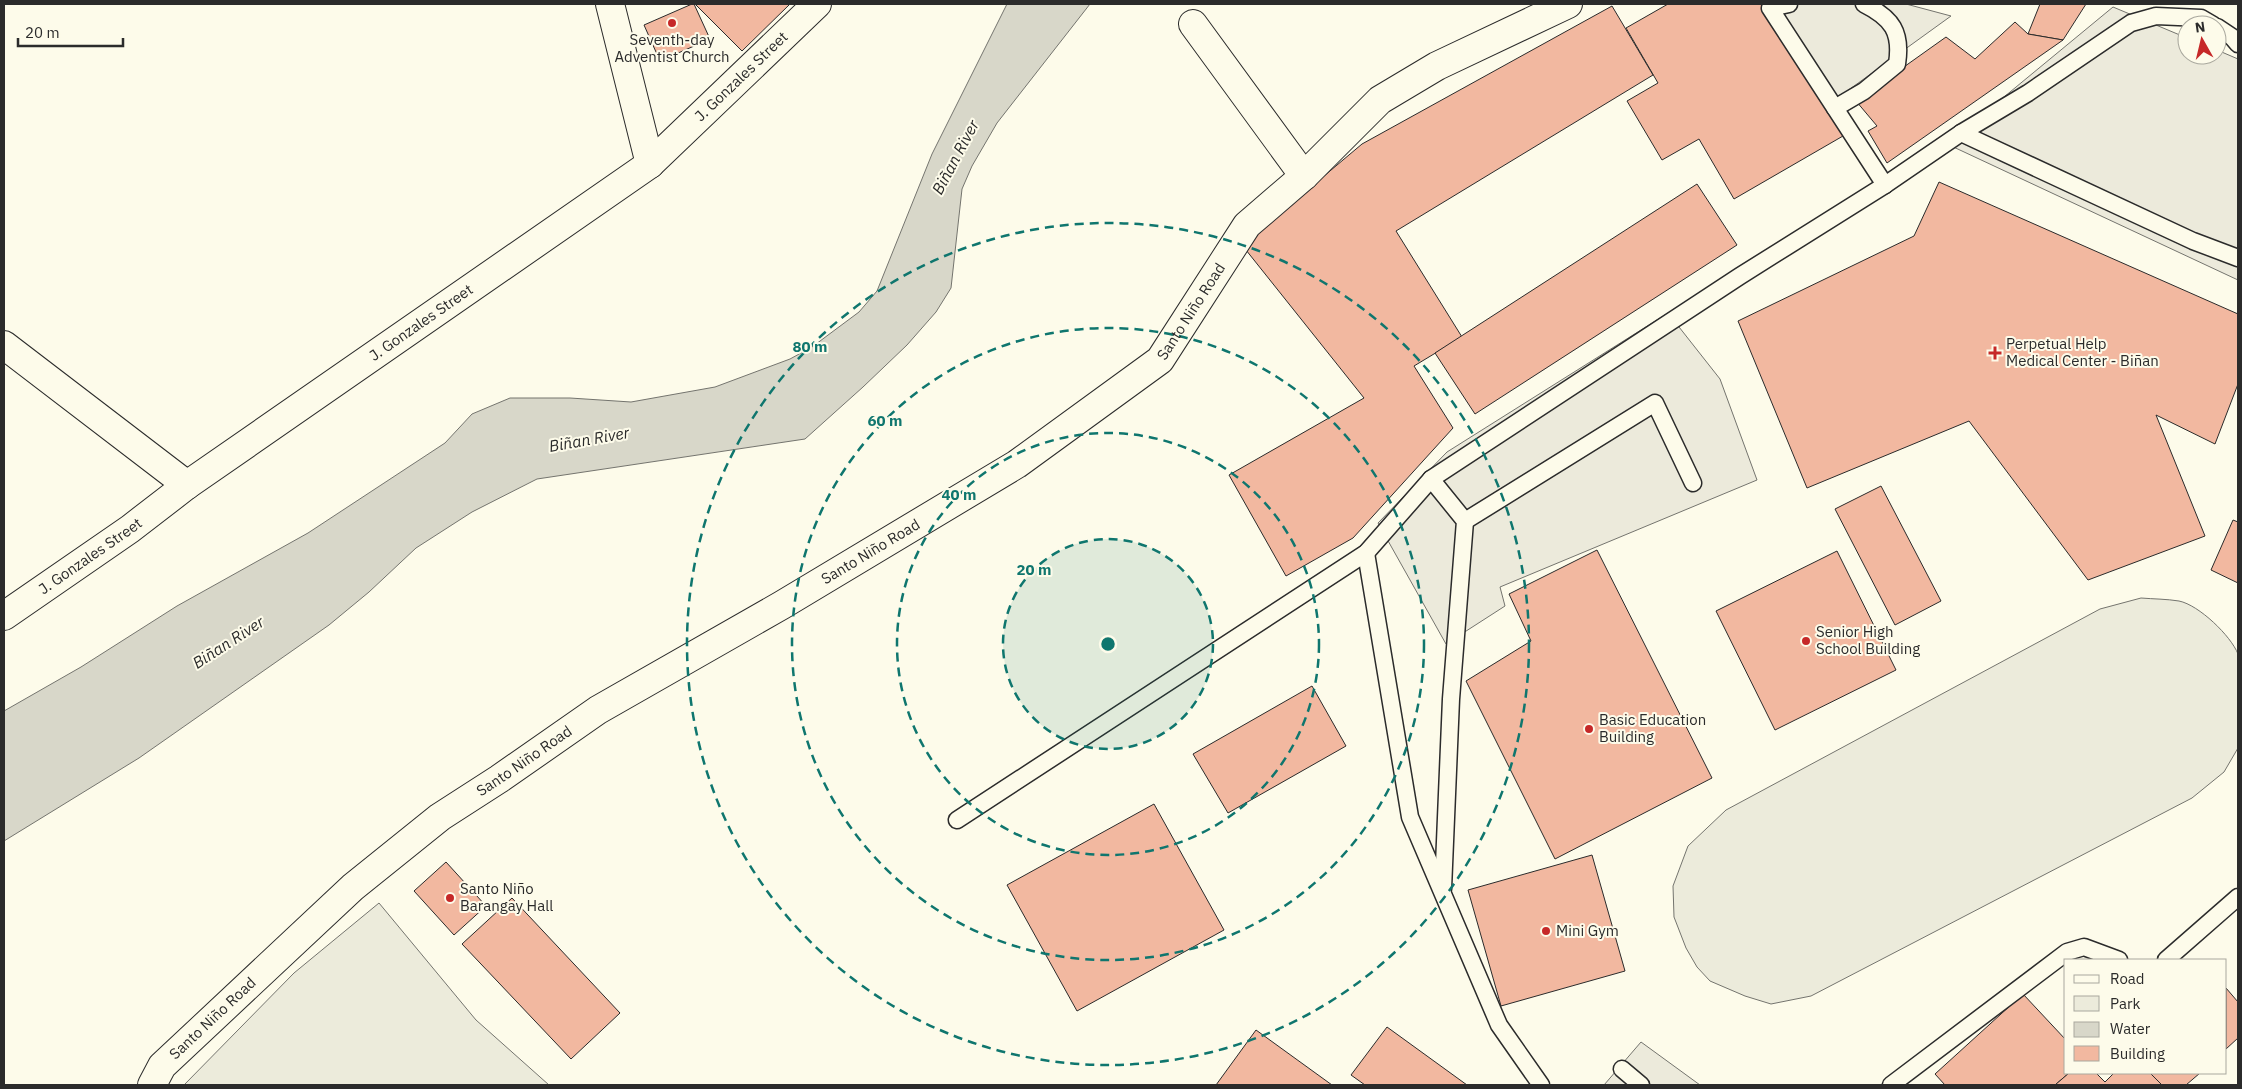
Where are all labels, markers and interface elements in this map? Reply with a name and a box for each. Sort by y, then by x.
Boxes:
scale bar [18,15,122,47]
north arrow [2177,15,2227,65]
marker: Seventh-day Adventist Church [666,17,678,29]
text: N [2194,18,2206,37]
text: 20 m [25,23,60,42]
street label: J. Gonzales Street [690,27,792,125]
place label: Seventh-day Adventist Church [614,30,730,66]
water label: Biñan River [927,115,983,198]
street label: Santo Niño Road [1152,259,1229,364]
street label: J. Gonzales Street [365,280,476,365]
place label: Perpetual Help Medical Center - Biñan [2006,334,2159,370]
text: 80 m [793,337,827,356]
marker: Perpetual Help Medical Center - Biñan [1988,346,2002,360]
text: 60 m [868,411,902,430]
water label: Biñan River [547,422,632,456]
text: 40 m [942,485,976,504]
street label: J. Gonzales Street [35,513,146,598]
street label: Santo Niño Road [818,514,923,588]
text: 20 m [1017,560,1051,579]
water label: Biñan River [188,611,269,673]
place label: Senior High School Building [1816,622,1920,658]
centre of rings [1099,635,1117,653]
marker: Senior High School Building [1800,635,1812,647]
place label: Basic Education Building [1599,710,1706,746]
street label: Santo Niño Road [473,721,575,800]
marker: Basic Education Building [1583,723,1595,735]
place label: Santo Niño Barangay Hall [460,879,553,915]
marker: Santo Niño Barangay Hall [444,892,456,904]
place label: Mini Gym [1556,921,1619,940]
marker: Mini Gym [1540,925,1552,937]
legend [2064,959,2227,1074]
text: Road [2110,969,2145,988]
street label: Santo Niño Road [165,973,260,1063]
text: Park [2110,994,2140,1013]
text: Water [2110,1019,2151,1038]
text: Building [2110,1044,2165,1063]

